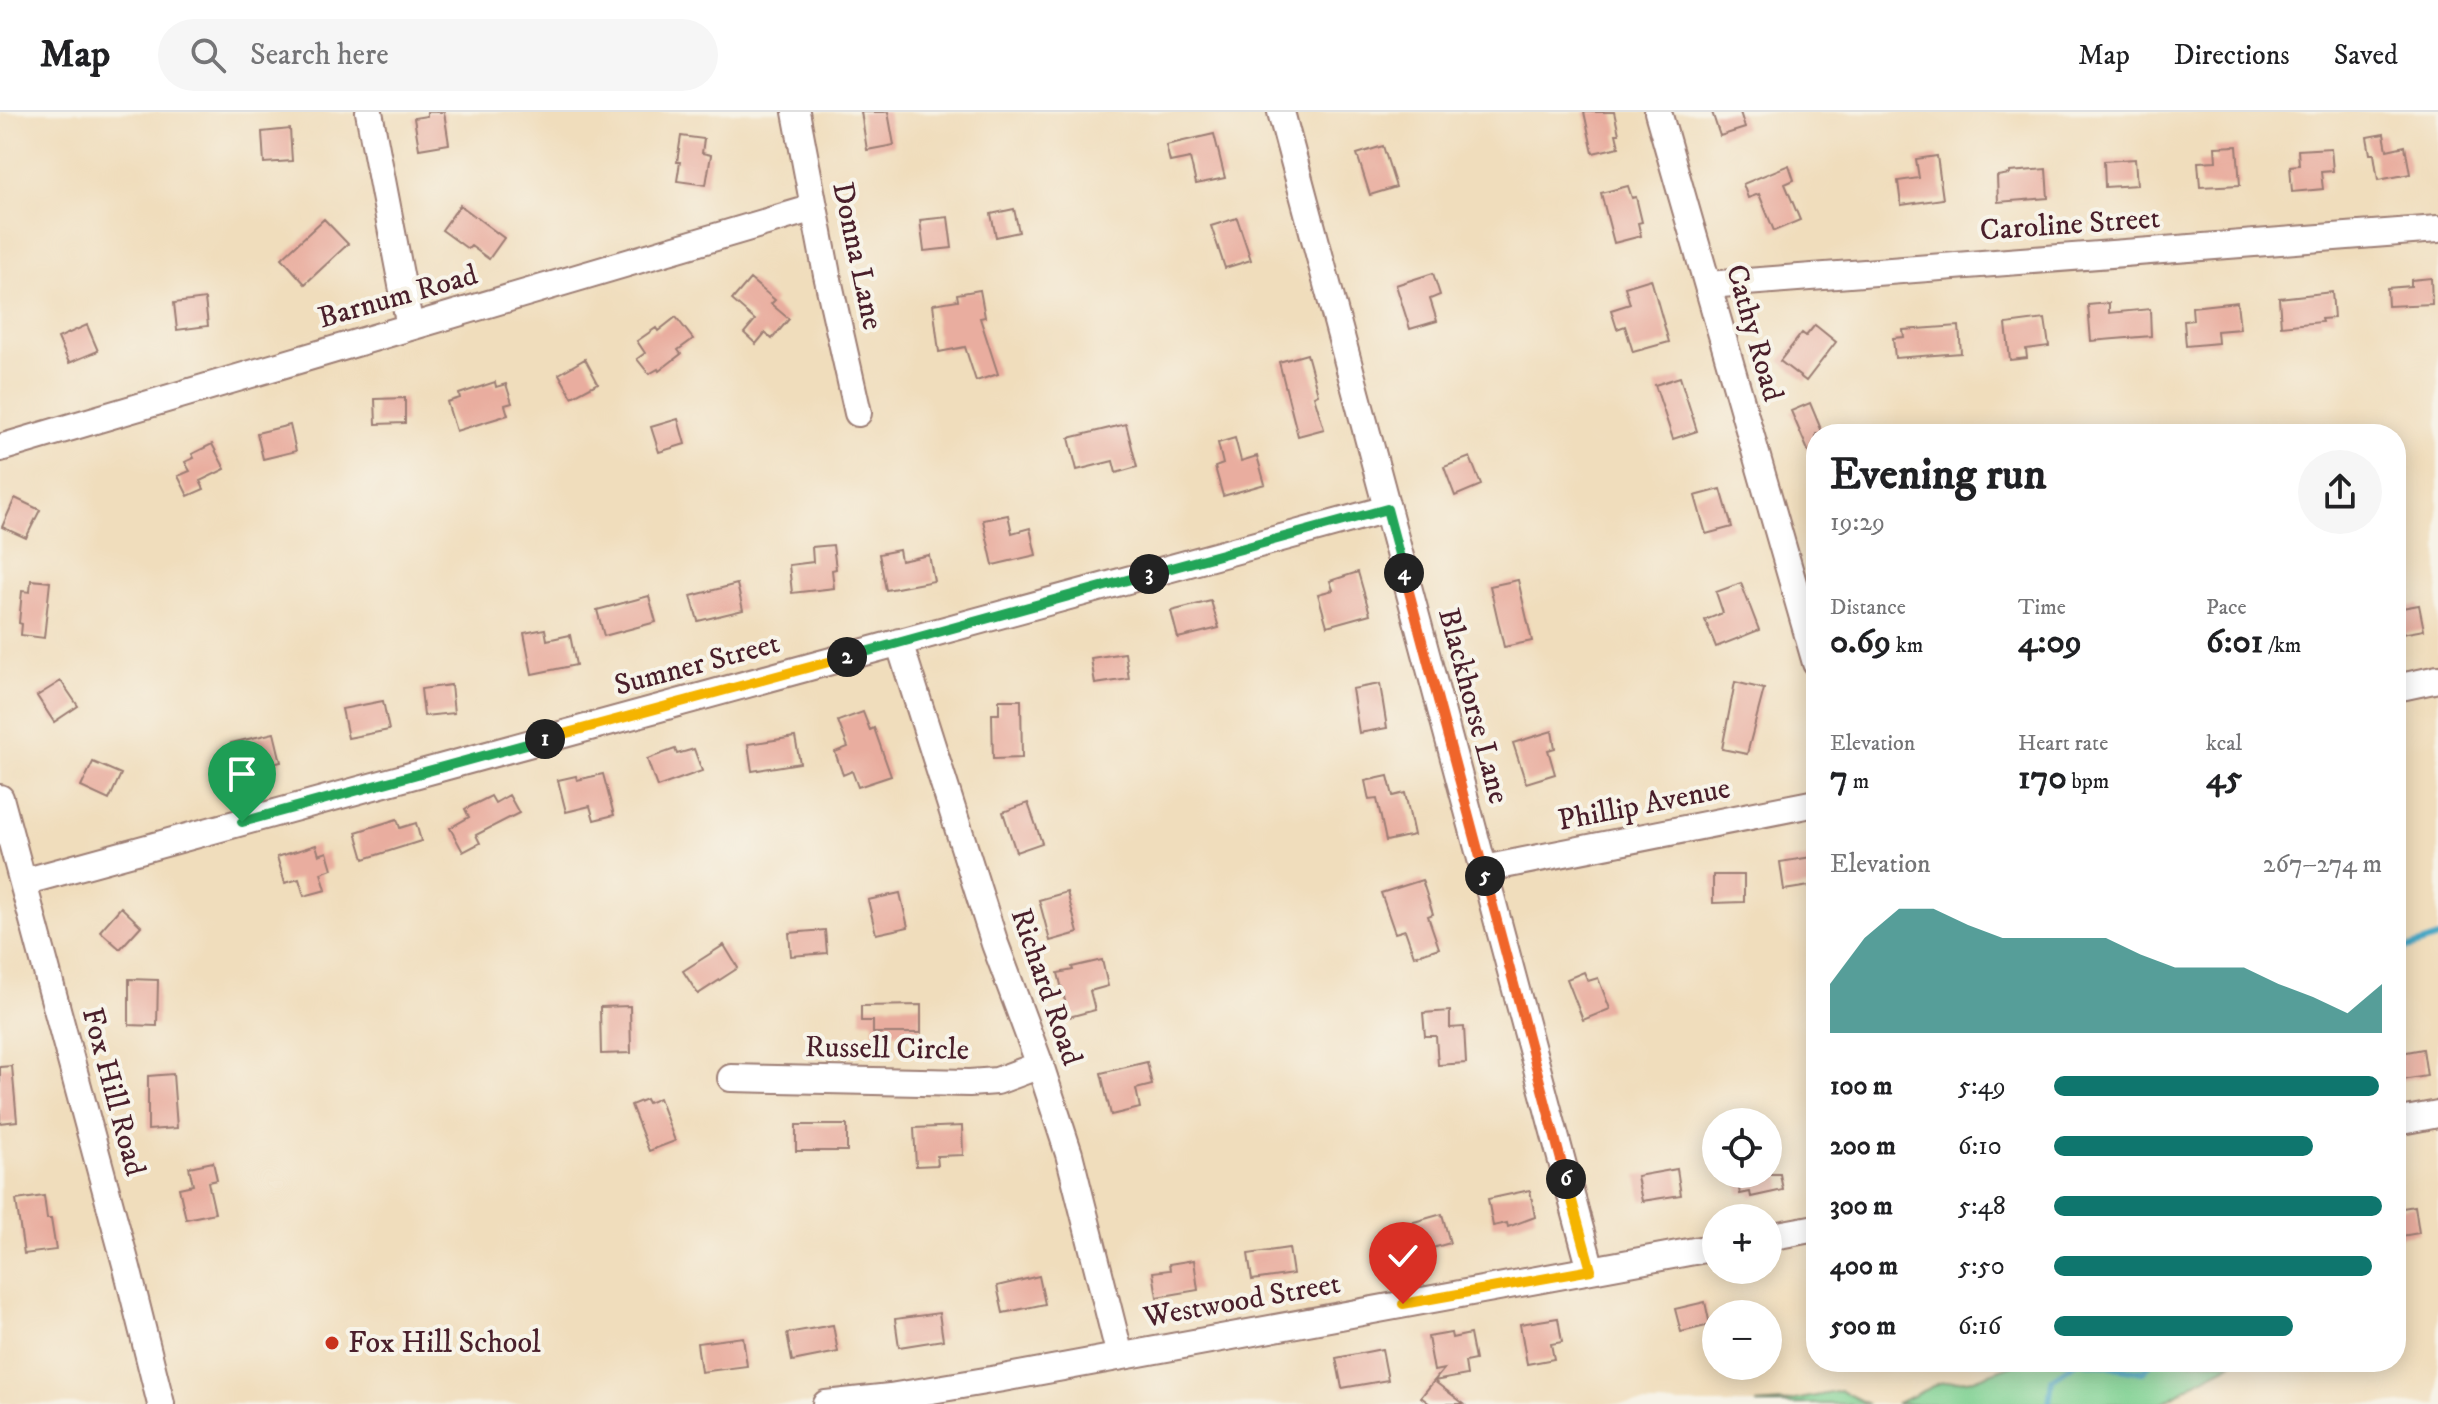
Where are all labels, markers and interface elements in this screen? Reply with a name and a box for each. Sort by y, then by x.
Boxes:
search box [158,19,718,91]
text: Map [40,31,110,79]
icon: search [186,33,230,77]
text: Search here [250,37,389,74]
text: Map [2078,38,2130,73]
text: Directions [2174,38,2290,73]
text: Saved [2334,38,2398,73]
street label: Donna Lane [823,179,891,333]
street label: Caroline Street [1979,200,2161,250]
street label: Barnum Road [314,257,482,337]
street label: Cathy Road [1717,260,1791,406]
text: Evening run [1830,448,2047,503]
button: share [2298,450,2382,534]
text: 19:29 [1830,506,1885,539]
pin: 4 [1384,553,1424,593]
pin: 3 [1129,554,1169,594]
text: 4 [1398,559,1410,586]
text: 3 [1145,560,1153,587]
text: Distance [1830,594,1906,621]
text: Time [2018,594,2066,621]
text: Pace [2206,594,2247,621]
street label: Blackhorse Lane [1429,604,1517,808]
text: 0.69 [1830,621,1891,663]
text: 4:09 [2018,621,2082,663]
text: 6:01 [2206,621,2263,663]
street label: Sumner Street [610,625,784,705]
text: km [1891,632,1923,659]
text: /km [2263,632,2301,659]
pin: 2 [827,637,867,677]
text: 2 [842,643,852,670]
pin: 1 [525,719,565,759]
text: 1 [541,725,549,752]
text: Elevation [1830,730,1915,757]
text: Heart rate [2018,730,2108,757]
text: kcal [2206,730,2242,757]
pin [208,740,276,822]
icon: arrive [220,752,264,796]
text: 7 [1830,757,1848,799]
text: 170 [2018,757,2067,799]
text: 45 [2206,757,2242,799]
text: m [1848,768,1869,795]
text: bpm [2067,768,2109,795]
street label: Phillip Avenue [1555,770,1733,840]
text: Elevation [1830,848,1931,881]
text: 267–274 m [2263,848,2382,881]
pin: 5 [1465,856,1505,896]
text: 5 [1480,862,1490,889]
street label: Richard Road [1002,904,1090,1070]
street label: Fox Hill Road [73,1004,153,1180]
street label: Russell Circle [805,1029,969,1069]
text: 100 m [1830,1070,1893,1103]
text: 5:49 [1958,1070,2006,1103]
map controls [1702,1108,1782,1380]
button: locate [1702,1108,1782,1188]
text: 200 m [1830,1130,1896,1163]
text: 6:10 [1958,1130,2002,1163]
pin: 6 [1546,1159,1586,1199]
text: 6 [1560,1165,1572,1192]
text: 300 m [1830,1190,1893,1223]
text: 5:48 [1958,1190,2006,1223]
button: + [1702,1204,1782,1284]
pin [1369,1222,1437,1304]
icon: check [1381,1234,1425,1278]
text: 400 m [1830,1250,1898,1283]
text: 5:50 [1958,1250,2005,1283]
street label: Westwood Street [1140,1266,1343,1337]
button: − [1702,1300,1782,1380]
text: 500 m [1830,1310,1896,1343]
text: 6:16 [1958,1310,2001,1343]
place label: Fox Hill School [348,1325,541,1362]
marker: Fox Hill School [323,1334,341,1352]

